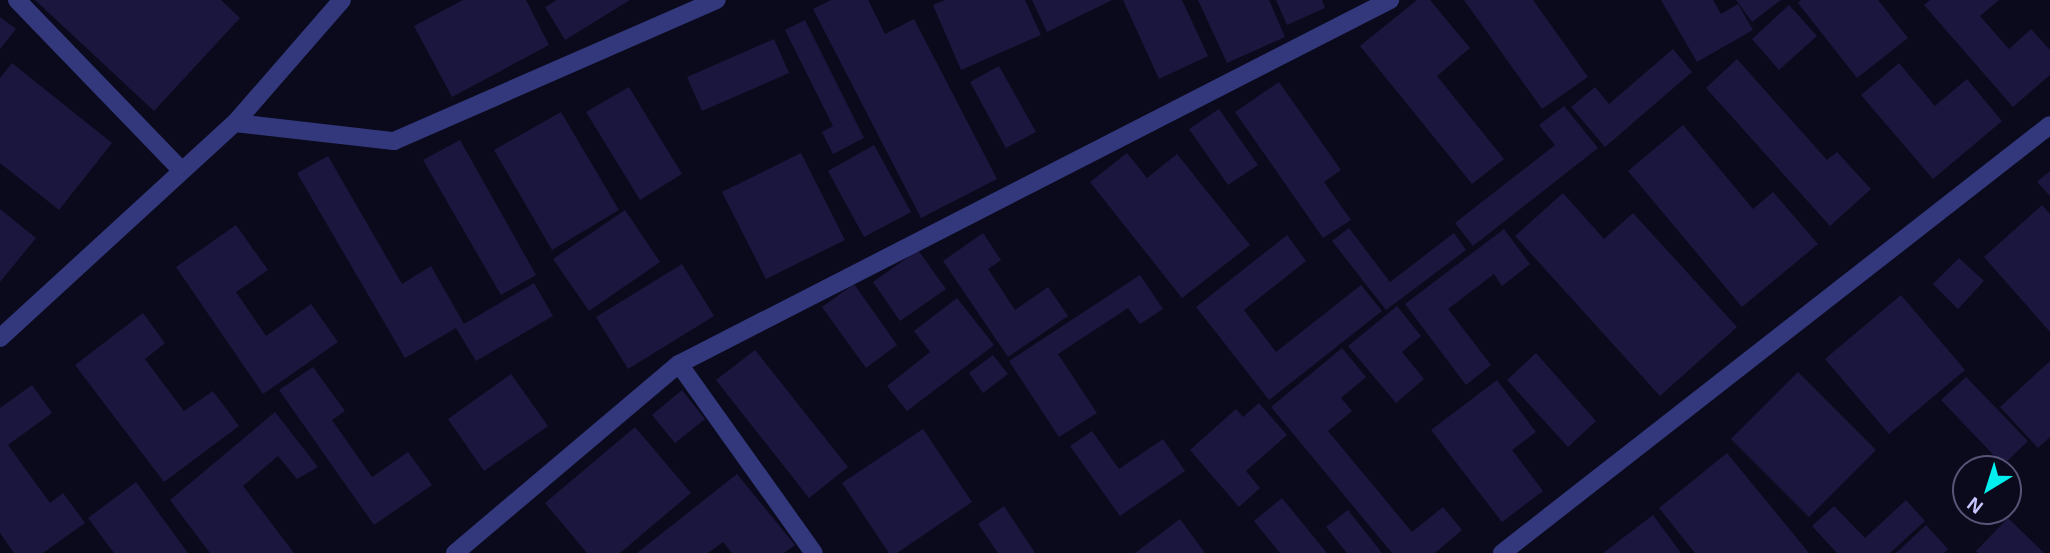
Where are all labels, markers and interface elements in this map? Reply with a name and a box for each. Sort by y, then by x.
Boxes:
north arrow [1952,455,2022,525]
text: N [1963,493,1987,518]

